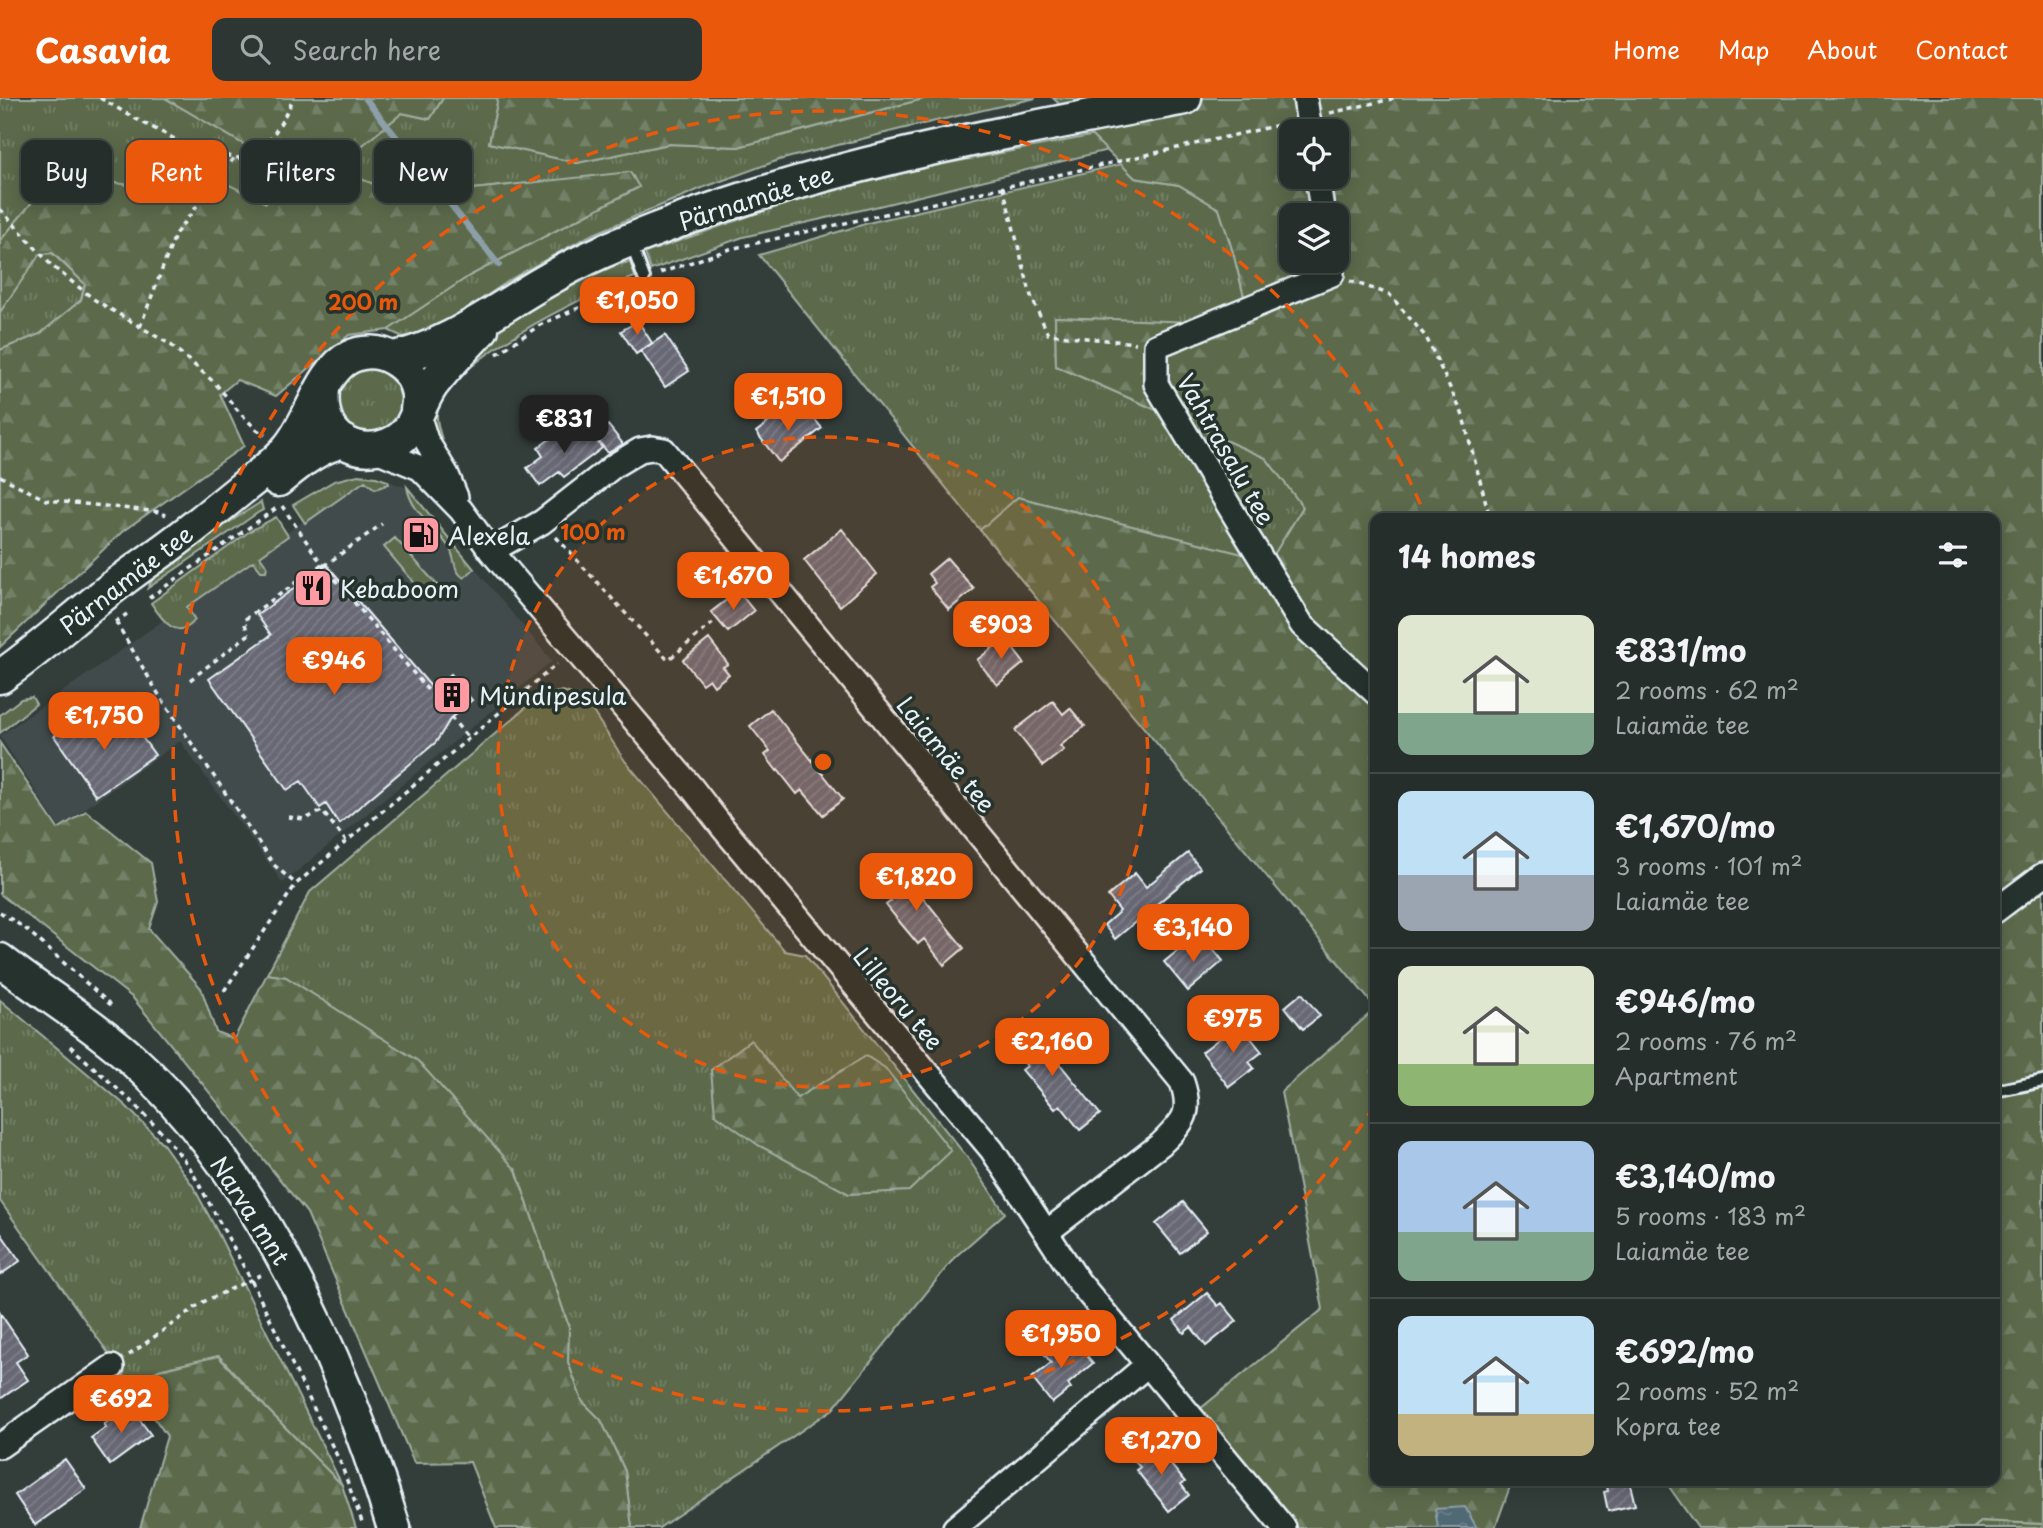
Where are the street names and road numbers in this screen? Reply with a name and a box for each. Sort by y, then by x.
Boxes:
street label: Pärnamäe tee [674,155,838,239]
street label: Vahtrasalu tee [1169,367,1285,531]
street label: Pärnamäe tee [52,515,200,643]
street label: Laiamäe tee [889,688,1005,820]
street label: Lilleoru tee [845,939,953,1057]
street label: Narva mnt [202,1148,300,1272]

